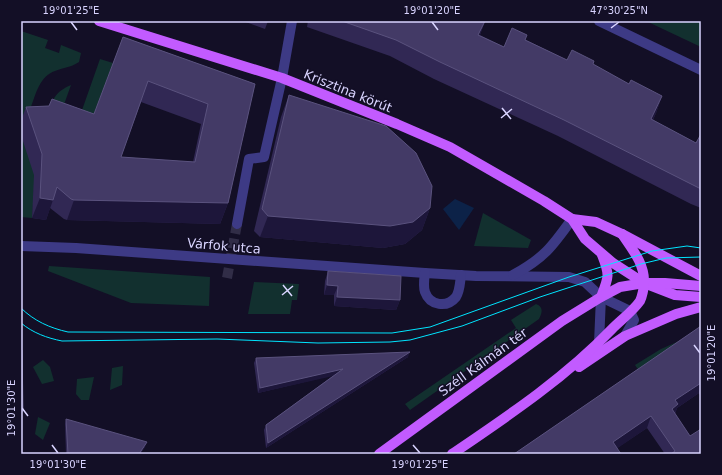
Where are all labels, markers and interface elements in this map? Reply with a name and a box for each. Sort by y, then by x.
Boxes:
text: 19°01'25"E [43,5,99,16]
text: 19°01'20"E [404,5,460,16]
text: 47°30'25"N [590,5,648,16]
street label: Krisztina körút [302,66,394,116]
street label: Várfok utca [187,235,261,257]
street label: Széll Kálmán tér [436,324,531,399]
text: 19°01'20"E [706,325,717,381]
text: 19°01'30"E [6,380,17,436]
text: 19°01'30"E [30,459,86,470]
text: 19°01'25"E [392,459,448,470]

